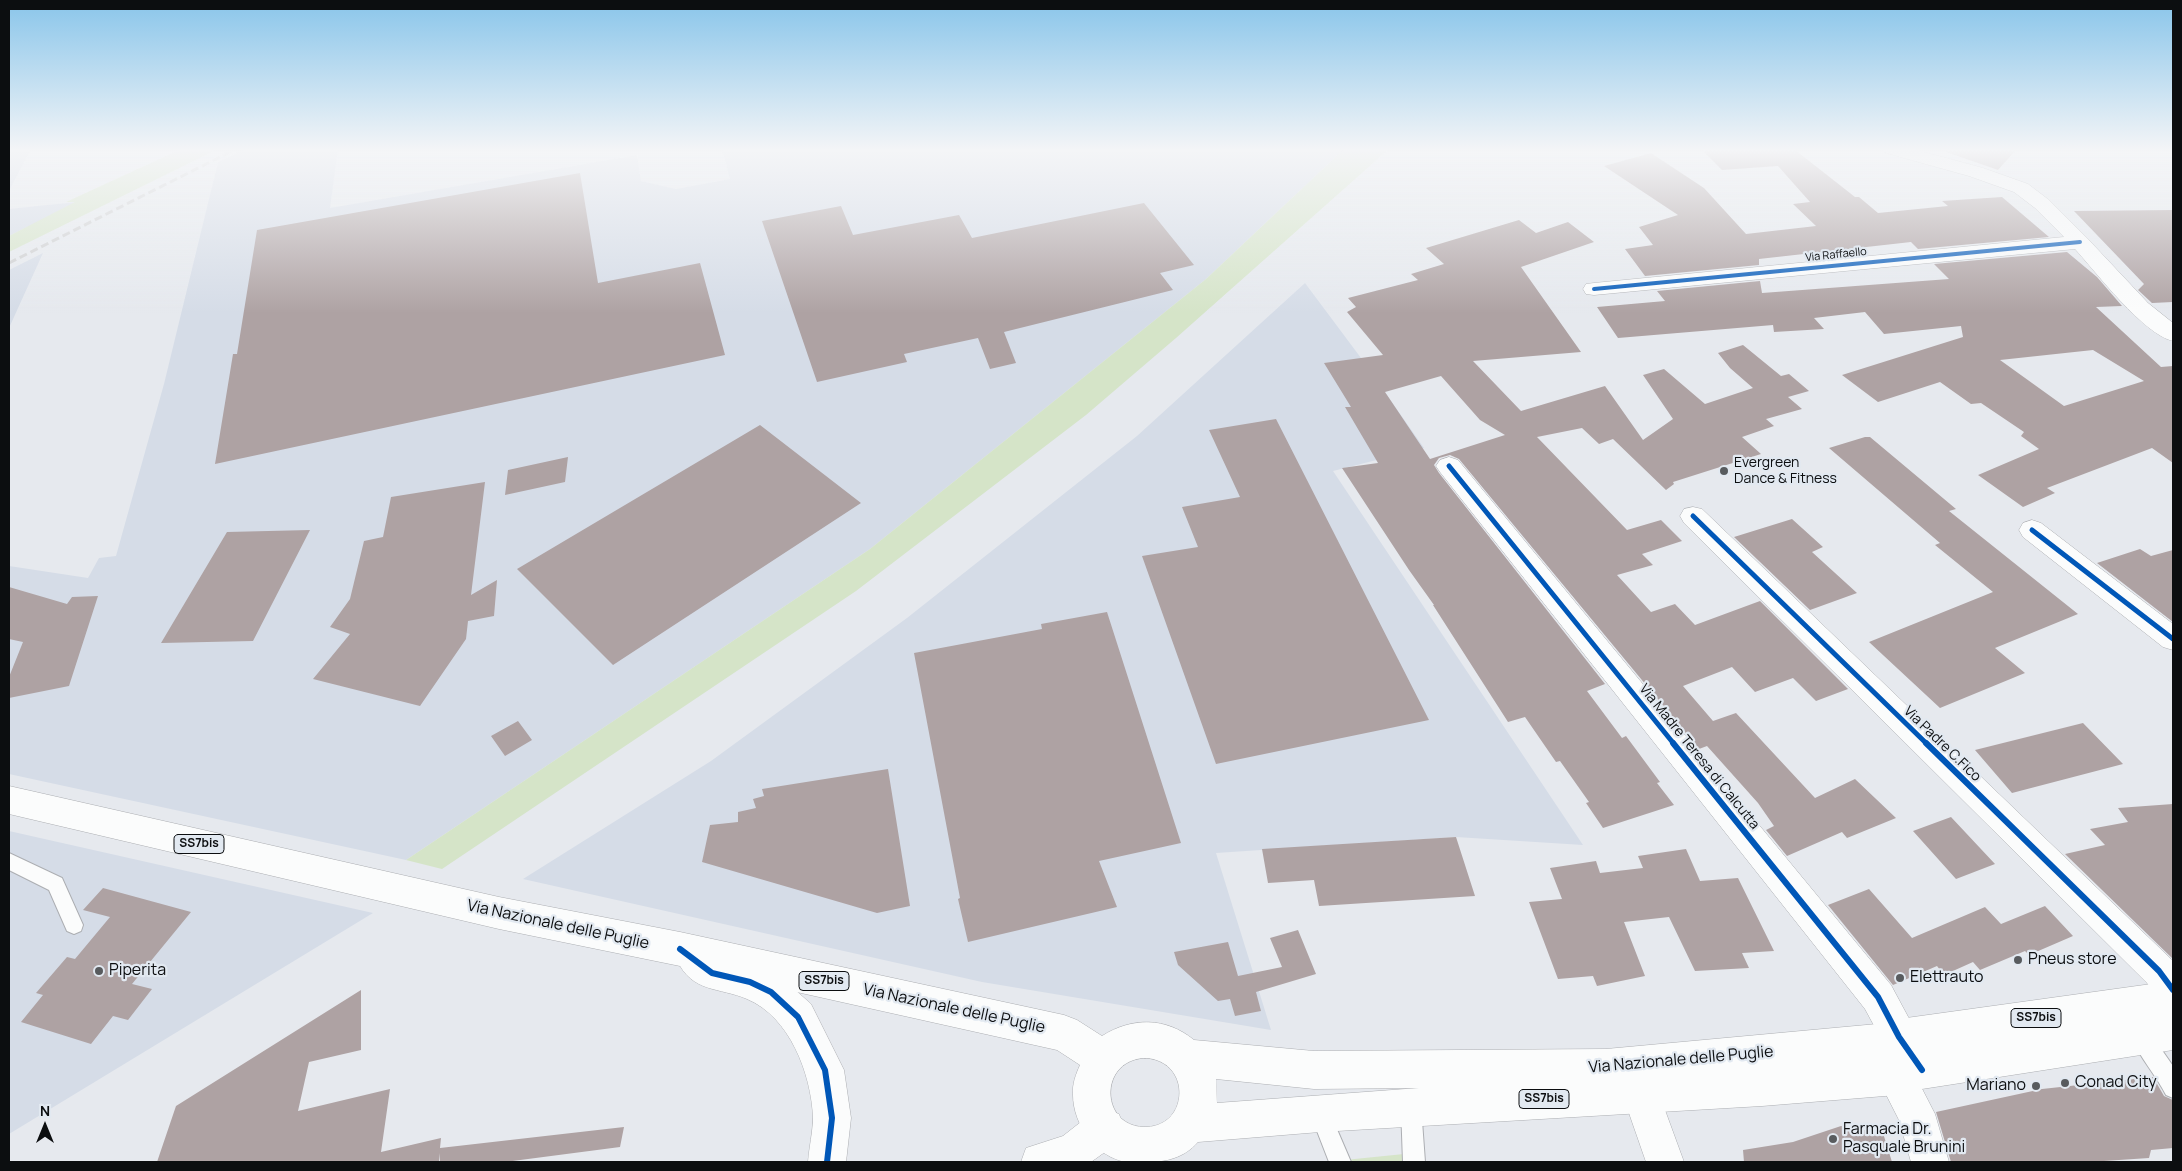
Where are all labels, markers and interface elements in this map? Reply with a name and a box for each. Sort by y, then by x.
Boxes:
street label: Via Raffaello [1805,245,1867,265]
place label: Evergreen Dance & Fitness [1734,455,1837,488]
marker: Evergreen Dance & Fitness [1718,465,1730,477]
street label: Via Madre Teresa di Calcutta [1635,681,1763,833]
street label: Via Padre C.Fico [1900,703,1984,785]
road number: SS7bis [174,834,224,854]
street label: Via Nazionale delle Puglie [465,896,651,954]
place label: Pneus store [2028,950,2116,970]
marker: Pneus store [2012,954,2024,966]
place label: Piperita [109,961,166,981]
marker: Piperita [93,965,105,977]
place label: Elettrauto [1910,968,1983,988]
road number: SS7bis [799,971,849,990]
marker: Elettrauto [1894,972,1906,984]
street label: Via Nazionale delle Puglie [861,980,1047,1038]
road number: SS7bis [2011,1008,2061,1028]
street label: Via Nazionale delle Puglie [1588,1042,1774,1078]
place label: Conad City [2075,1073,2157,1093]
place label: Mariano [1966,1076,2026,1096]
marker: Conad City [2059,1077,2071,1089]
marker: Mariano [2030,1080,2042,1092]
road number: SS7bis [1519,1090,1569,1108]
north arrow [20,1101,70,1151]
text: N [40,1101,50,1120]
place label: Farmacia Dr. Pasquale Brunini [1843,1120,1965,1158]
marker: Farmacia Dr. Pasquale Brunini [1827,1133,1839,1145]

